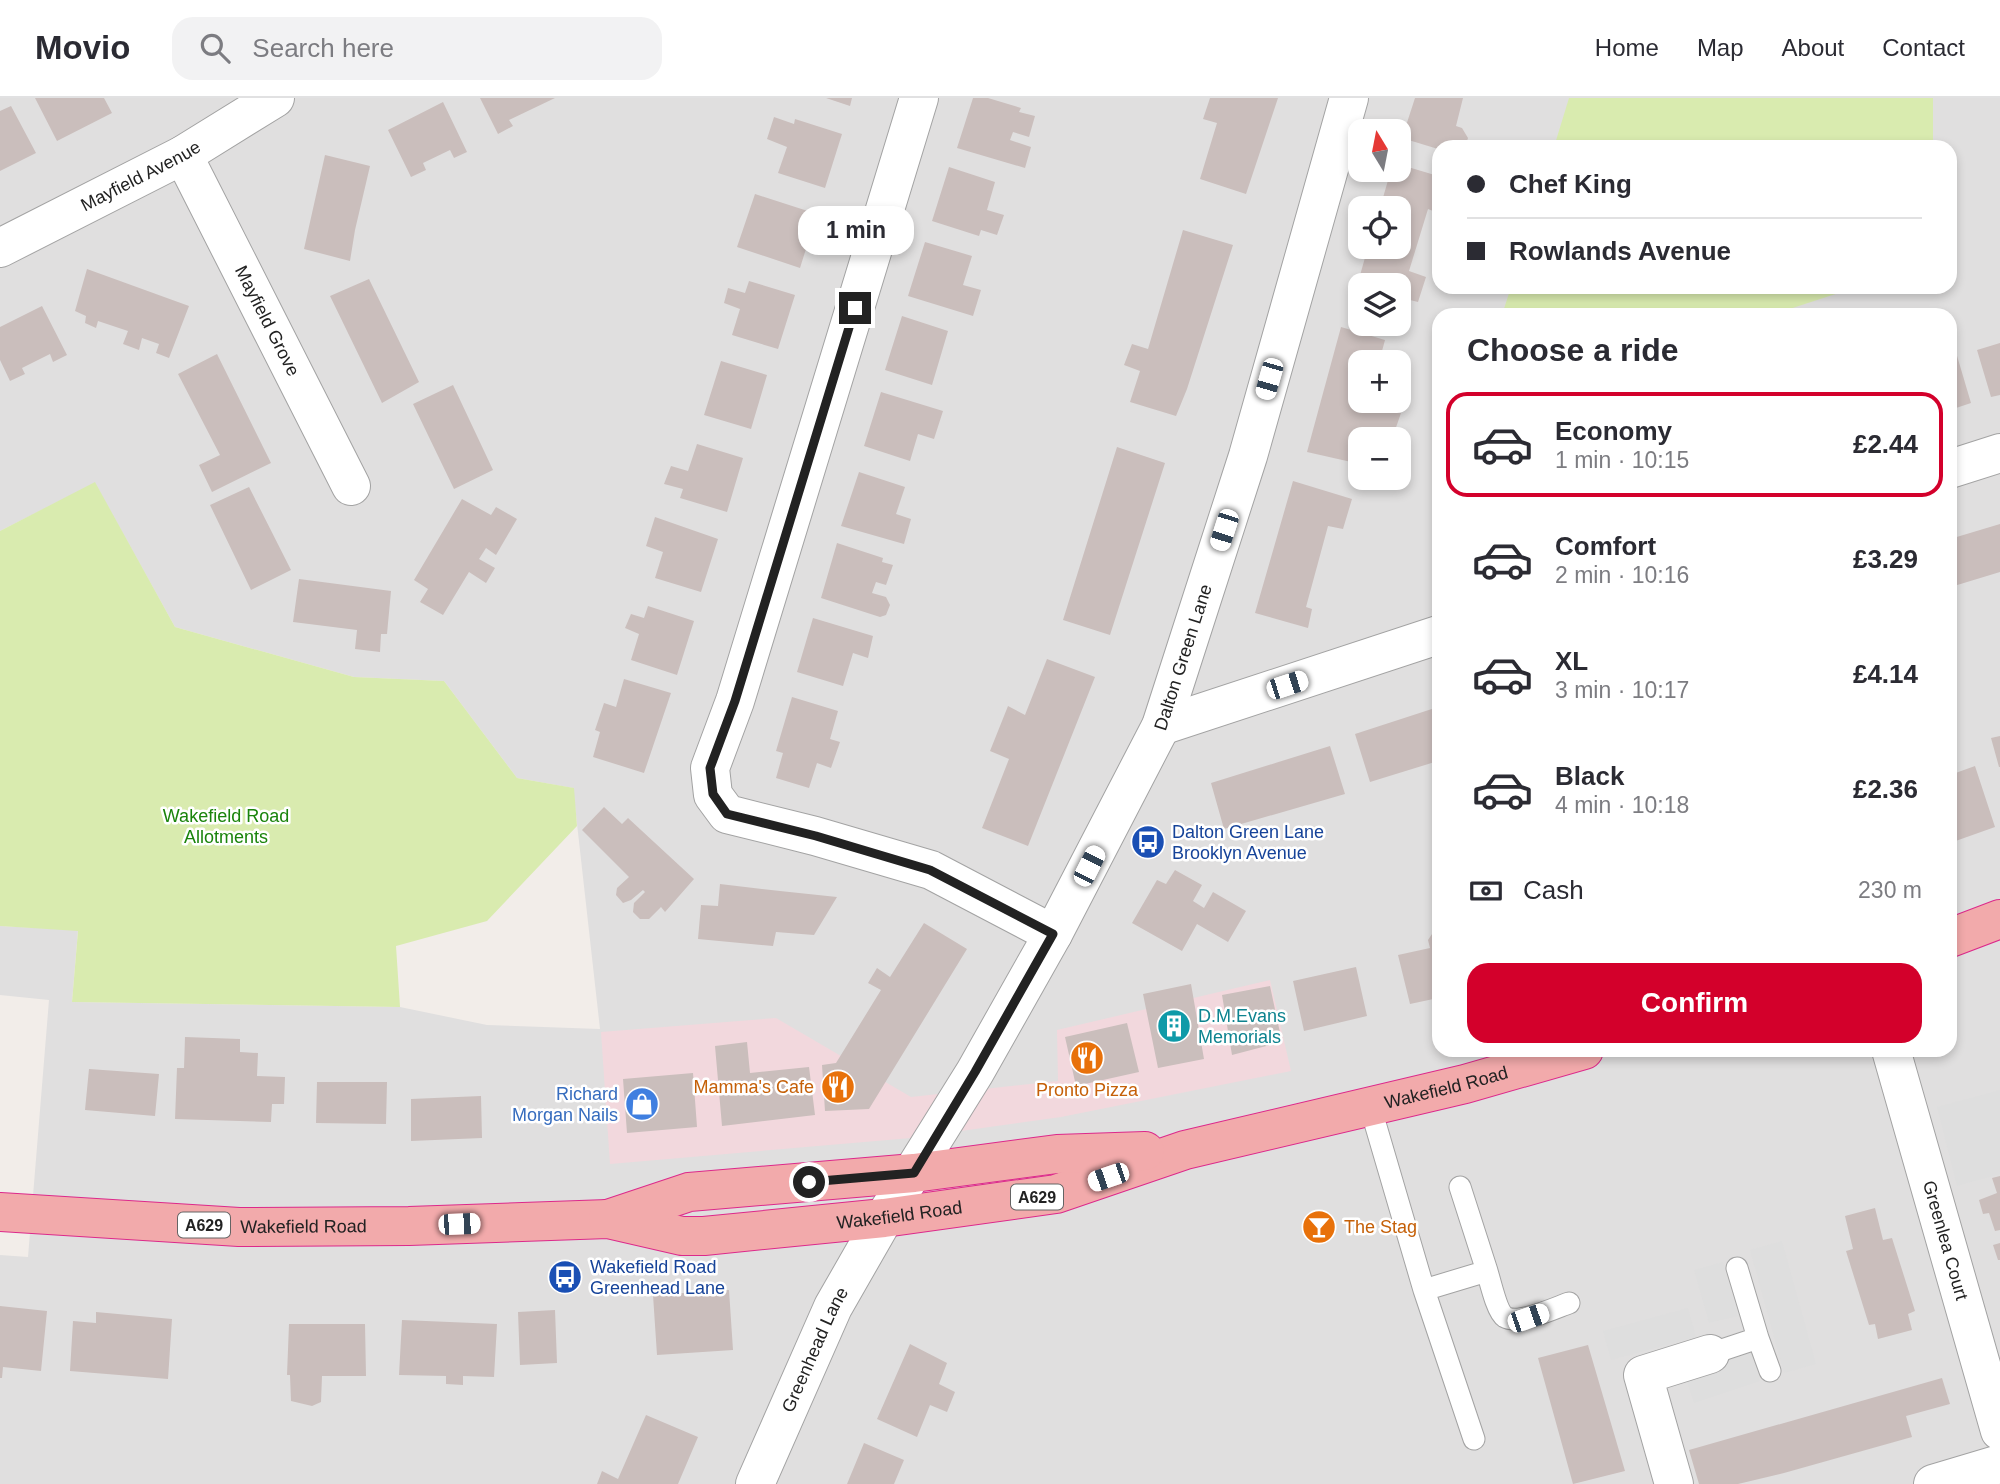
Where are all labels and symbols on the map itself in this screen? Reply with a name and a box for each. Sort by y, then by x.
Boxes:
north arrow [1348,119,1410,182]
street label: Mayfield Avenue [78,137,204,215]
callout: 1 min [797,206,913,256]
street label: Mayfield Grove [231,262,304,379]
route end [839,292,871,324]
car [1254,356,1285,402]
car [1208,507,1241,553]
street label: Dalton Green Lane [1150,582,1216,733]
car [1264,669,1311,701]
park label: Wakefield Road Allotments [163,806,289,847]
place label: Dalton Green Lane Brooklyn Avenue [1172,822,1324,863]
bus stop icon: Dalton Green Lane Brooklyn Avenue [1129,823,1167,861]
car [1071,843,1108,889]
place label: D.M.Evans Memorials [1198,1006,1286,1047]
building icon: D.M.Evans Memorials [1155,1007,1193,1045]
restaurant icon: Pronto Pizza [1068,1039,1106,1077]
street label: Wakefield Road [1383,1062,1510,1113]
restaurant icon: Mamma's Cafe [819,1068,857,1106]
place label: Mamma's Cafe [694,1077,814,1097]
place label: Pronto Pizza [1036,1080,1139,1100]
place label: Richard Morgan Nails [512,1084,618,1125]
shop icon: Richard Morgan Nails [623,1085,661,1123]
car [1085,1160,1132,1194]
route start [793,1166,825,1198]
street label: Greenlea Court [1919,1178,1972,1302]
road number: A629 [1011,1184,1063,1210]
street label: Wakefield Road [836,1197,963,1233]
bar icon: The Stag [1300,1208,1338,1246]
road number: A629 [178,1212,230,1238]
car [438,1213,481,1235]
street label: Wakefield Road [240,1216,367,1237]
place label: The Stag [1344,1217,1417,1237]
place label: Wakefield Road Greenhead Lane [590,1257,725,1298]
bus stop icon: Wakefield Road Greenhead Lane [546,1258,584,1296]
street label: Greenhead Lane [778,1284,852,1415]
car [1505,1301,1552,1335]

